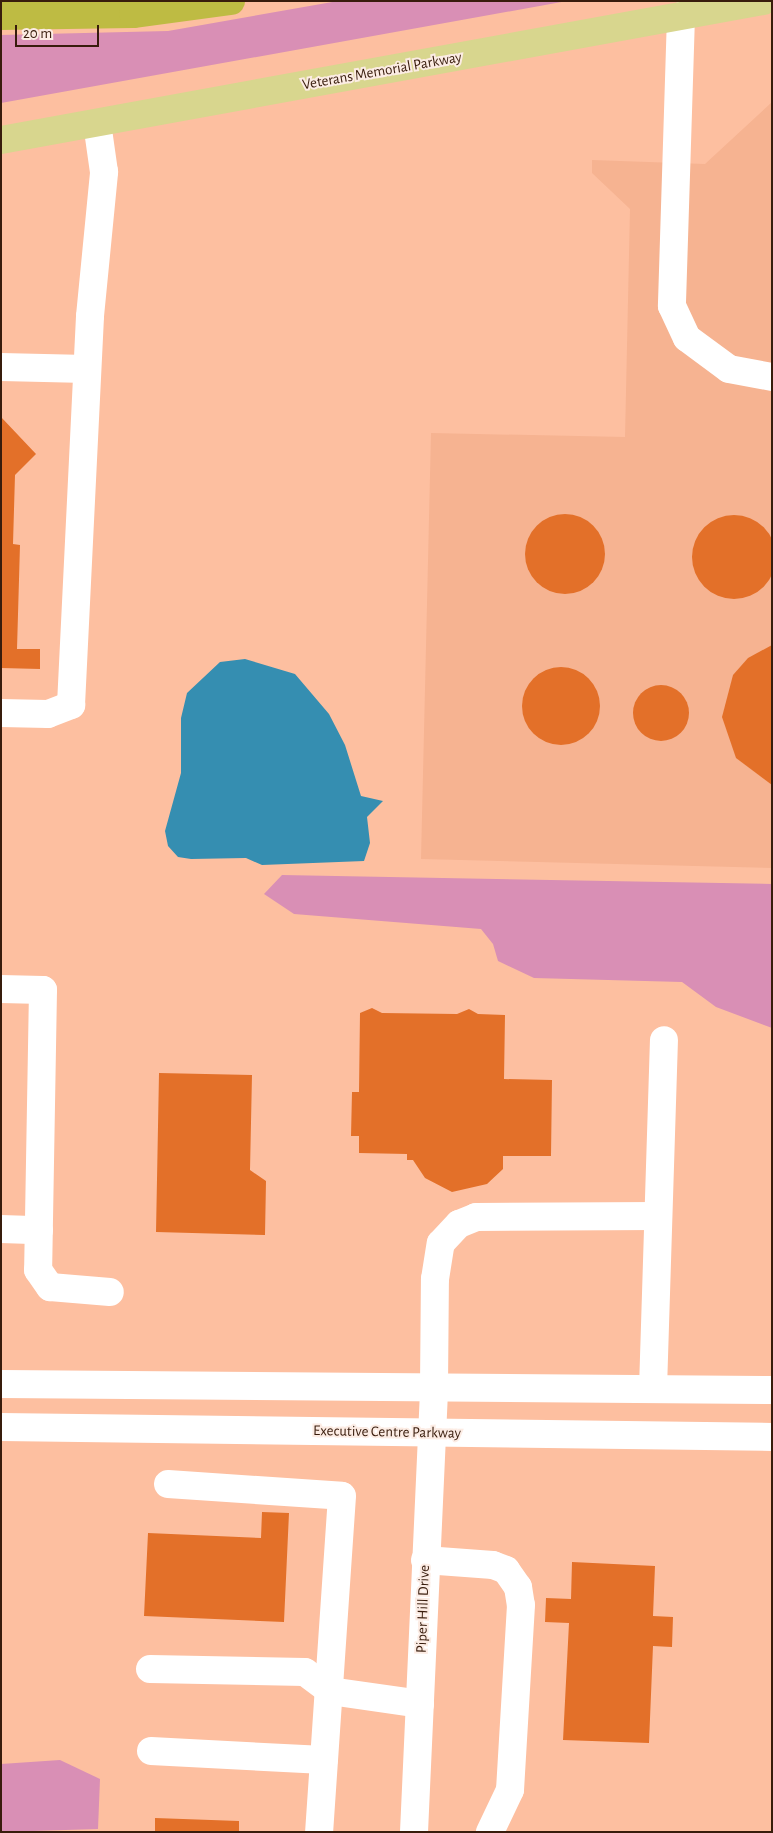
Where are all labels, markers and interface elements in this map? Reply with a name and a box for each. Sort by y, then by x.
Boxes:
scale bar [18,15,101,47]
text: 20 m [23,26,52,41]
street label: Veterans Memorial Parkway [301,48,463,94]
street label: Executive Centre Parkway [313,1422,461,1442]
street label: Piper Hill Drive [412,1565,434,1653]

